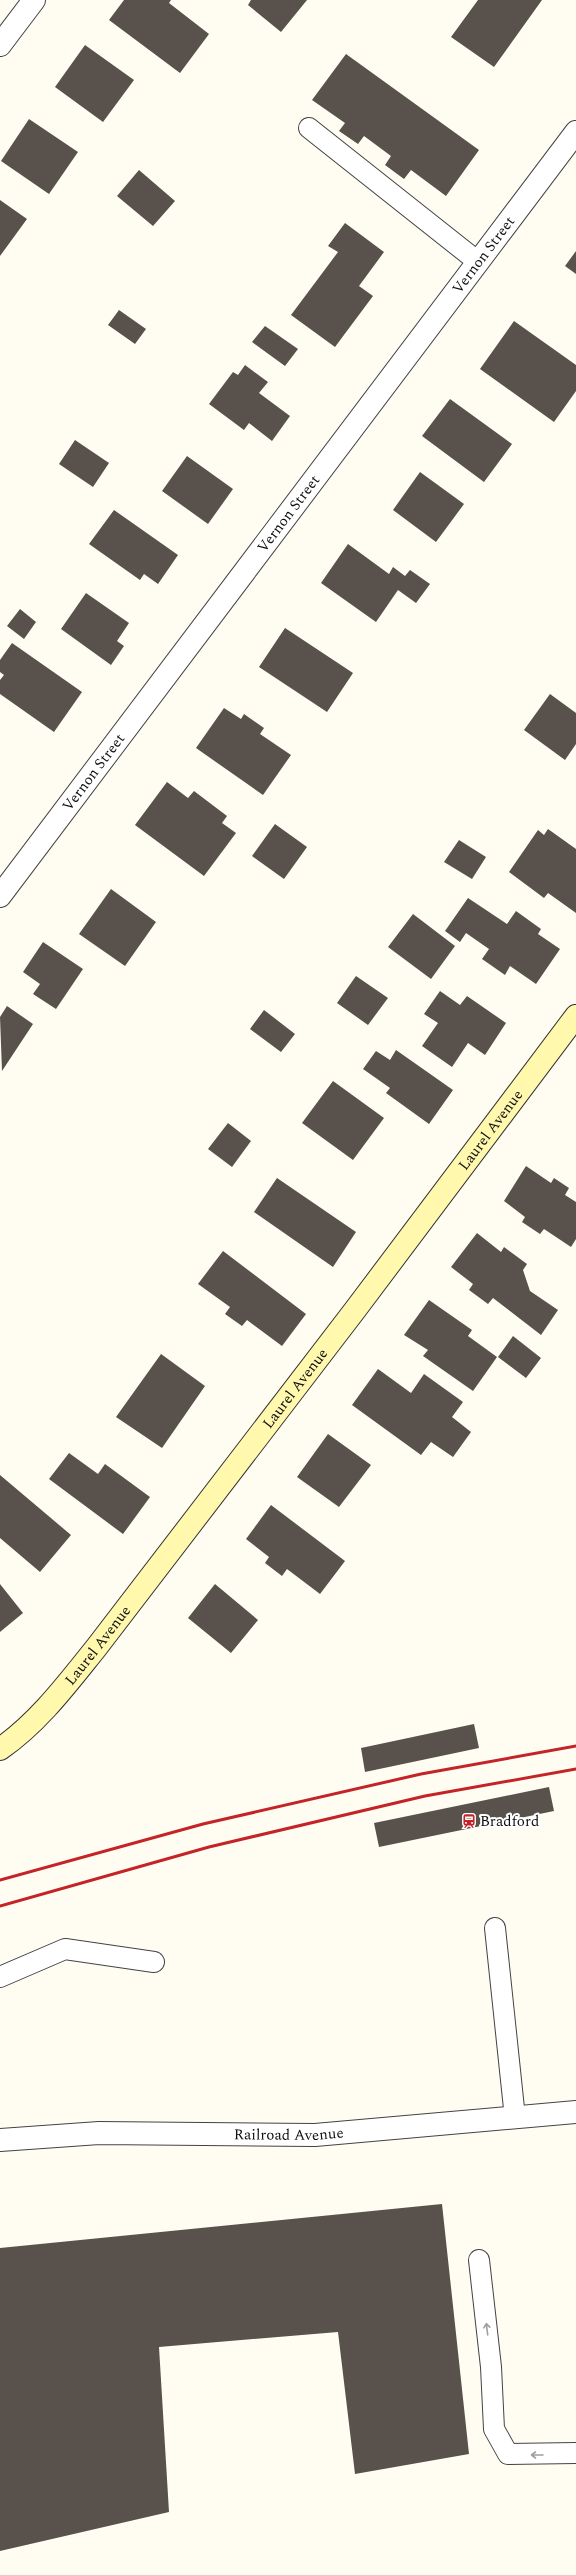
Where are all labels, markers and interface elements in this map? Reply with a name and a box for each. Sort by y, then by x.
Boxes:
street label: Vernon Street [446,211,520,299]
street label: Vernon Street [251,470,325,557]
street label: Vernon Street [56,728,130,816]
street label: Laurel Avenue [452,1085,528,1175]
street label: Laurel Avenue [257,1343,333,1434]
street label: Laurel Avenue [59,1600,136,1690]
place label: Bradford [480,1810,539,1833]
station icon: Bradford [461,1813,477,1829]
street label: Railroad Avenue [234,2121,345,2147]
one-way arrow [483,2323,490,2336]
one-way arrow [531,2451,544,2459]

